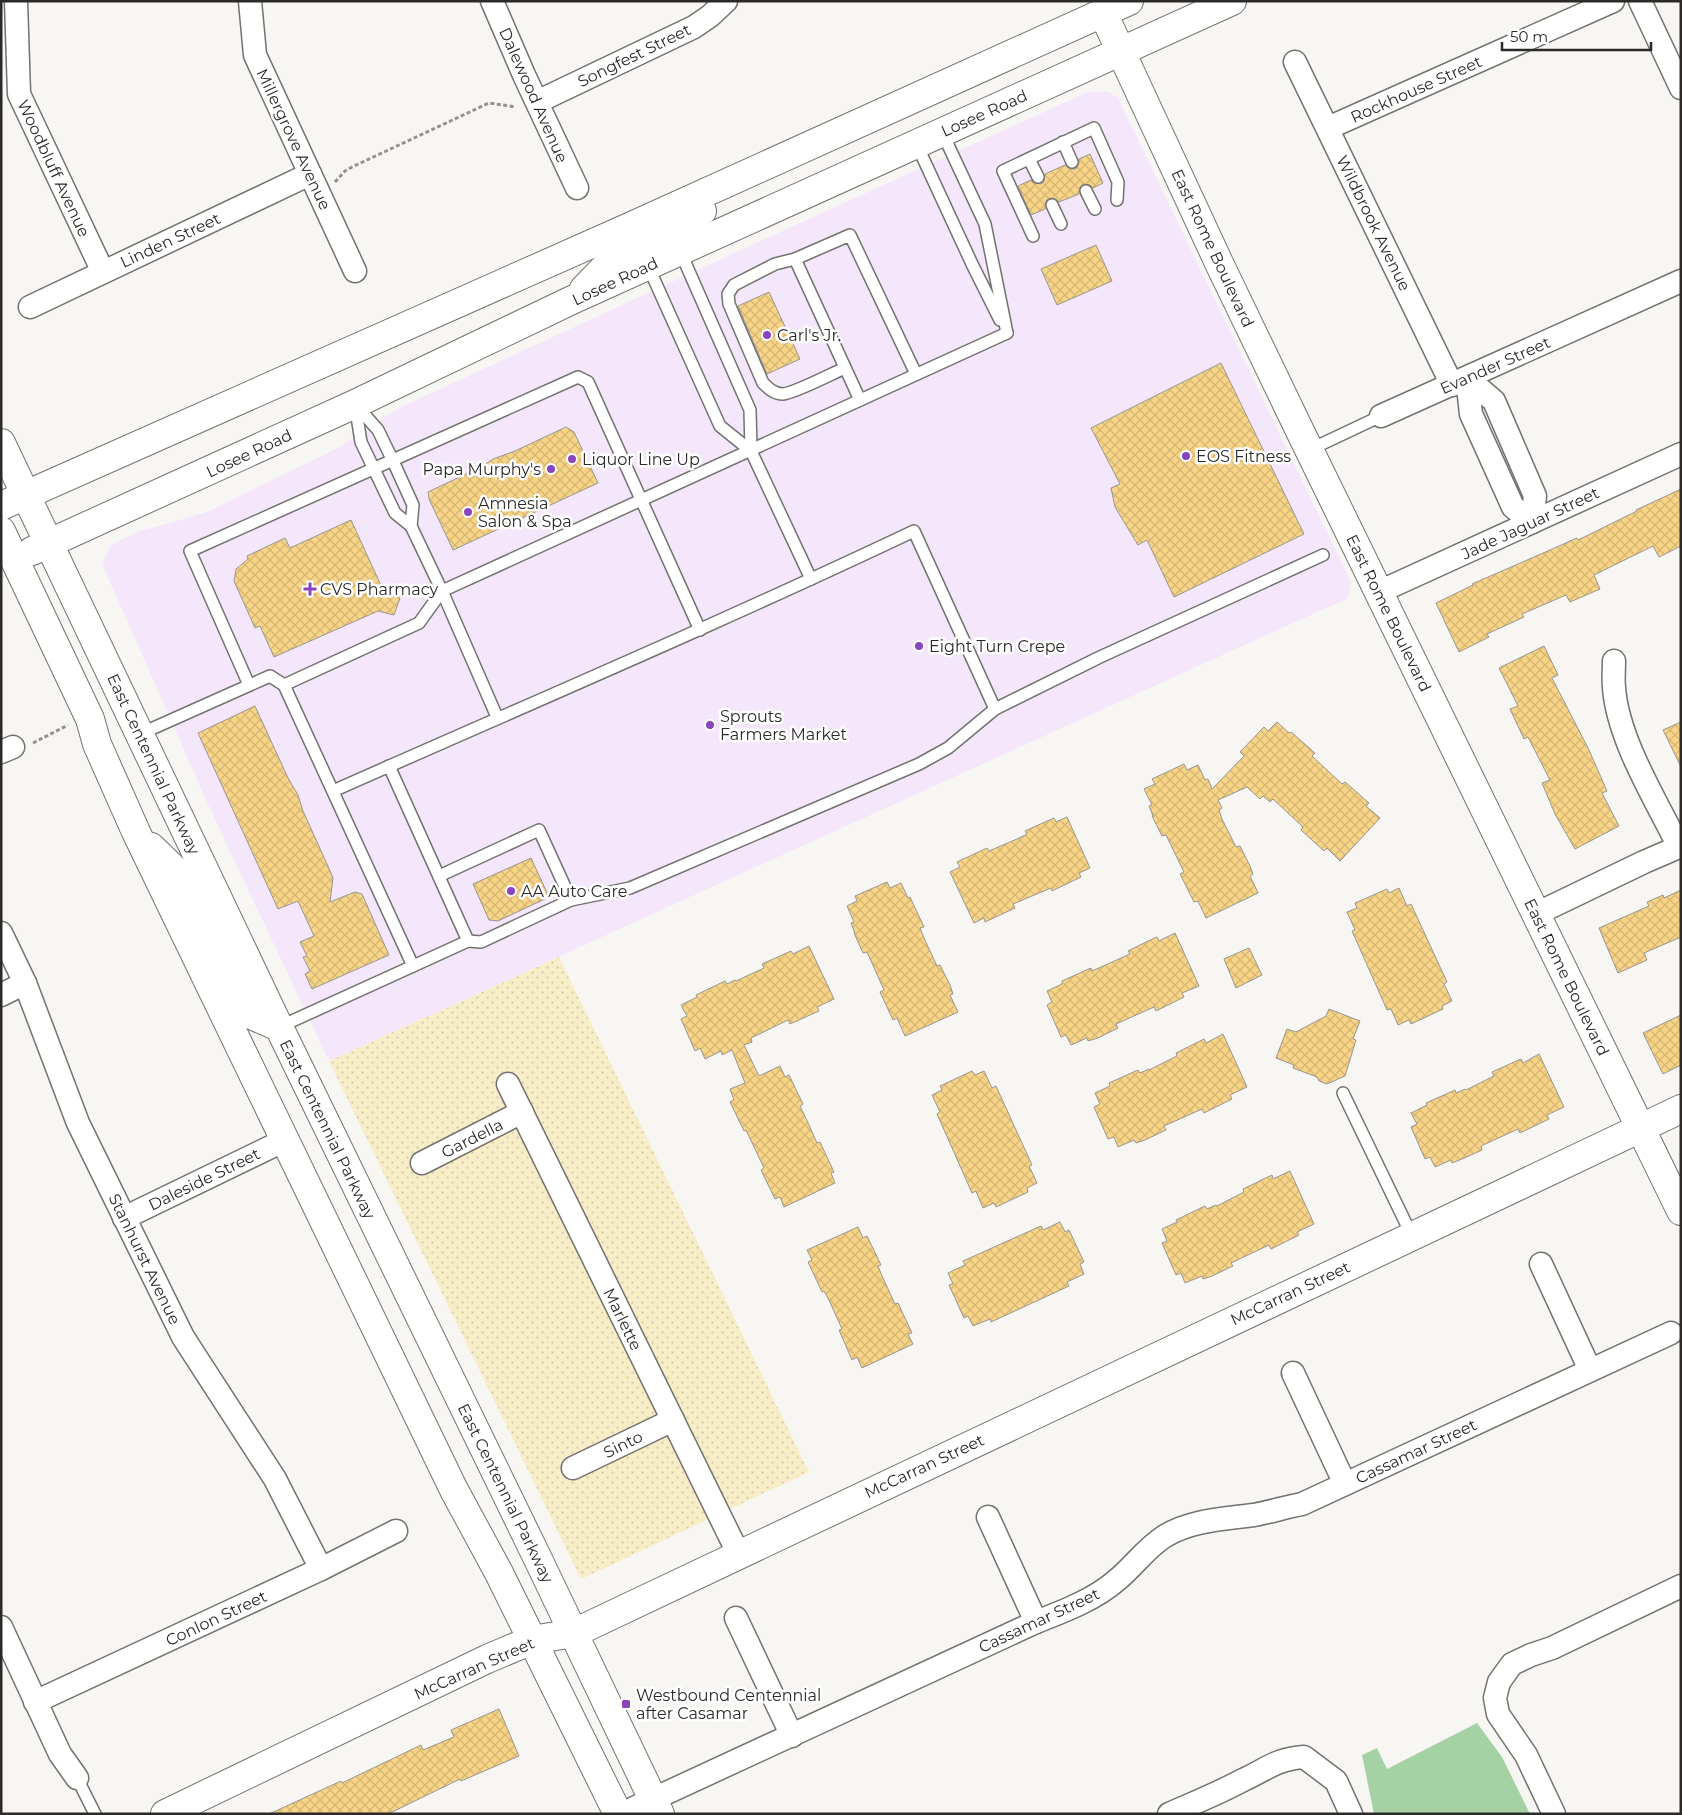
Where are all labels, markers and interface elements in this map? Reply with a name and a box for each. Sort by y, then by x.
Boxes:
street label: Songfest Street [575,20,694,91]
scale bar [1502,20,1651,52]
street label: Dalewood Avenue [495,25,572,166]
text: 50 m [1510,27,1548,46]
street label: Rockhouse Street [1348,52,1485,127]
street label: Millergrove Avenue [252,66,335,213]
street label: Losee Road [938,86,1030,141]
street label: Woodbluff Avenue [13,97,94,240]
street label: Wildbrook Avenue [1333,152,1415,294]
street label: East Rome Boulevard [1167,166,1258,330]
street label: Linden Street [117,209,224,272]
street label: Losee Road [569,253,661,310]
place label: Carl's Jr. [777,326,841,345]
marker: Carl's Jr. [761,329,773,341]
street label: Evander Street [1437,332,1554,398]
street label: Losee Road [203,425,295,482]
place label: EOS Fitness [1196,447,1291,466]
place label: Liquor Line Up [582,450,700,469]
marker: EOS Fitness [1180,450,1192,462]
marker: Liquor Line Up [566,453,578,465]
place label: Papa Murphy's [422,460,541,479]
marker: Papa Murphy's [545,463,557,475]
street label: Jade Jaguar Street [1457,483,1603,564]
place label: Amnesia Salon & Spa [478,494,572,531]
marker: Amnesia Salon & Spa [462,506,474,518]
street label: East Rome Boulevard [1342,532,1435,695]
place label: CVS Pharmacy [320,580,439,599]
marker: CVS Pharmacy [304,583,316,595]
place label: Eight Turn Crepe [929,637,1065,656]
marker: Eight Turn Crepe [913,640,925,652]
street label: East Centennial Parkway [103,671,204,858]
place label: Sprouts Farmers Market [720,707,847,744]
marker: Sprouts Farmers Market [704,719,716,731]
place label: AA Auto Care [521,882,627,901]
marker: AA Auto Care [505,885,517,897]
street label: East Rome Boulevard [1520,896,1613,1059]
street label: East Centennial Parkway [276,1036,379,1222]
street label: Gardella [438,1115,506,1162]
street label: Daleside Street [145,1144,264,1215]
street label: Stanhurst Avenue [105,1191,184,1328]
street label: McCarran Street [1227,1257,1354,1329]
street label: Marlette [599,1285,646,1354]
street label: East Centennial Parkway [454,1400,557,1586]
street label: Cassamar Street [1353,1415,1480,1488]
street label: Sinto [601,1427,646,1462]
street label: McCarran Street [861,1430,988,1502]
street label: Cassamar Street [976,1584,1103,1657]
street label: Conlon Street [163,1586,270,1650]
street label: McCarran Street [411,1633,538,1704]
place label: Westbound Centennial after Casamar [636,1686,821,1723]
marker: Westbound Centennial after Casamar [620,1698,632,1710]

